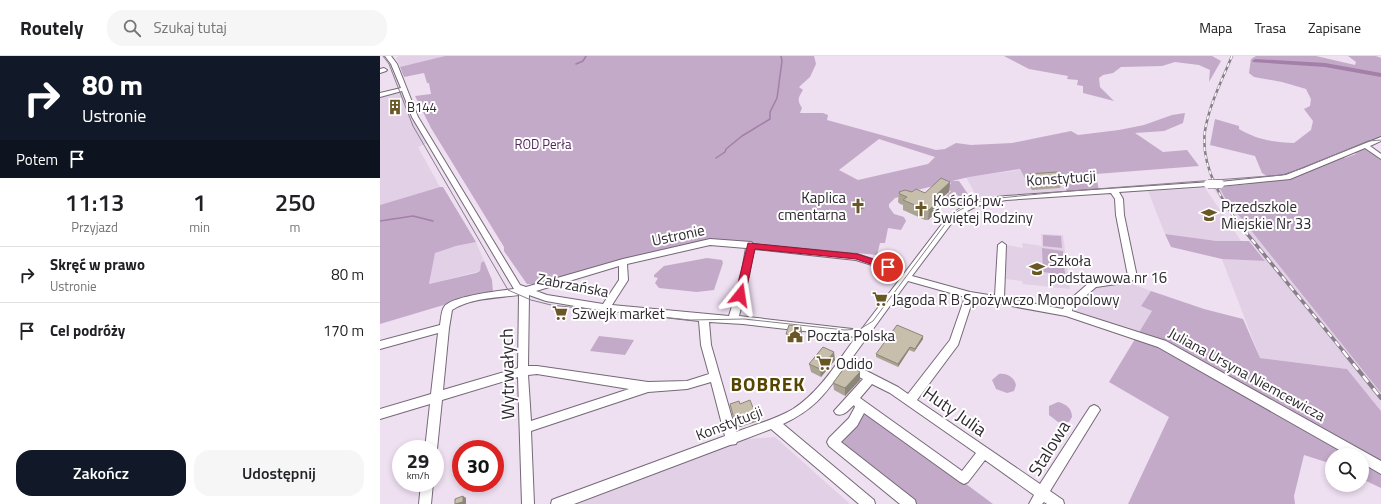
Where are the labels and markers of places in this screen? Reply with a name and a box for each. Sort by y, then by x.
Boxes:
place label: B144 [407,97,437,117]
building icon: B144 [386,98,404,116]
place label: Kaplica cmentarna [778,186,846,226]
place label: Kościół pw. Świętej Rodziny [933,189,1033,229]
place label: Przedszkole Miejskie Nr 33 [1221,195,1312,235]
church icon: Kaplica cmentarna [849,197,867,215]
church icon: Kościół pw. Świętej Rodziny [912,200,930,218]
school or university icon: Przedszkole Miejskie Nr 33 [1200,206,1218,224]
place label: Szkoła podstawowa nr 16 [1049,249,1167,289]
pin [871,250,905,284]
school or university icon: Szkoła podstawowa nr 16 [1028,260,1046,278]
place label: Jagoda R B Spożywczo Monopolowy [892,288,1119,311]
supermarket icon: Jagoda R B Spożywczo Monopolowy [871,290,889,308]
place label: Szwejk market [572,302,665,325]
supermarket icon: Szwejk market [551,304,569,322]
place label: Poczta Polska [807,324,896,347]
public building icon: Poczta Polska [786,326,804,344]
place label: Odido [836,352,873,375]
supermarket icon: Odido [815,354,833,372]

